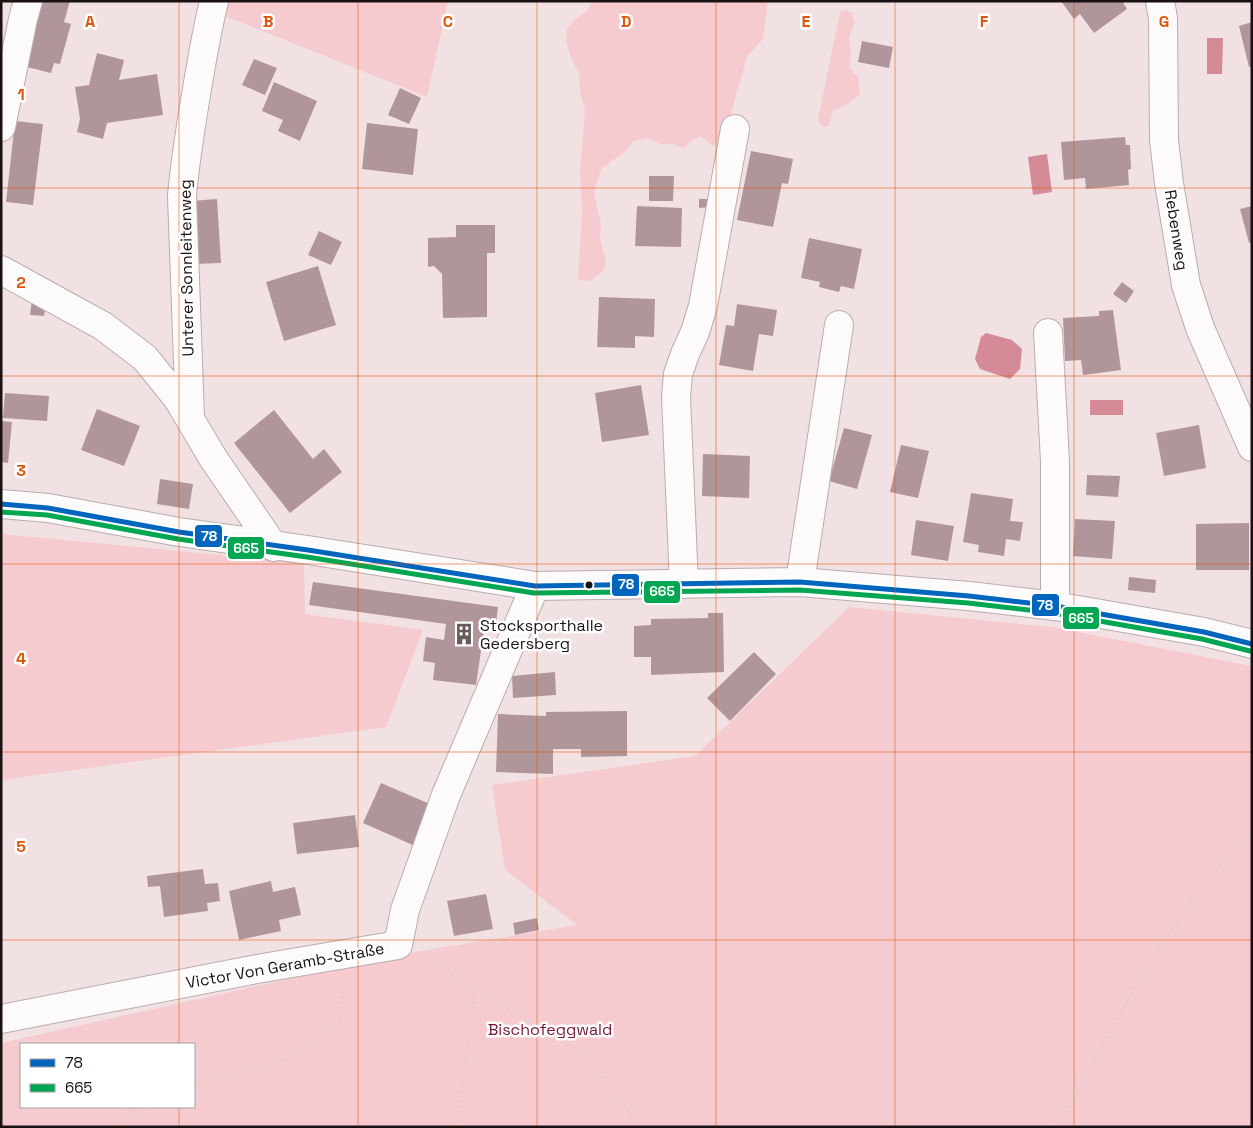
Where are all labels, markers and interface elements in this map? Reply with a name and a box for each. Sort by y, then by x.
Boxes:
text: A [85,11,95,32]
text: B [263,11,273,32]
text: C [443,11,453,32]
text: D [621,11,631,32]
text: E [802,11,811,32]
text: F [980,11,989,32]
text: G [1159,11,1169,32]
text: 1 [17,84,25,105]
street label: Unterer Sonnleitenweg [174,179,199,357]
street label: Rebenweg [1160,188,1193,272]
text: 2 [16,272,26,293]
text: 3 [16,460,26,481]
line badge: 78 [194,524,223,548]
text: 78 [201,527,218,545]
line badge: 665 [227,536,265,560]
text: 665 [233,539,259,557]
line badge: 78 [611,573,640,597]
text: 78 [618,575,635,593]
unlabelled marker [584,580,594,590]
line badge: 665 [643,580,681,604]
text: 665 [649,582,675,600]
line badge: 78 [1031,593,1060,617]
text: 78 [1037,596,1054,614]
line badge: 665 [1062,606,1100,630]
text: 665 [1068,609,1094,627]
place label: Stocksporthalle Gedersberg [480,615,603,654]
building icon: Stocksporthalle Gedersberg [451,621,477,647]
text: 4 [16,648,26,669]
text: 5 [16,836,26,857]
street label: Victor Von Geramb-Straße [184,938,386,993]
park label: Bischofeggwald [488,1019,612,1040]
legend [20,1043,195,1108]
text: 78 [65,1053,83,1072]
text: 665 [65,1078,92,1097]

